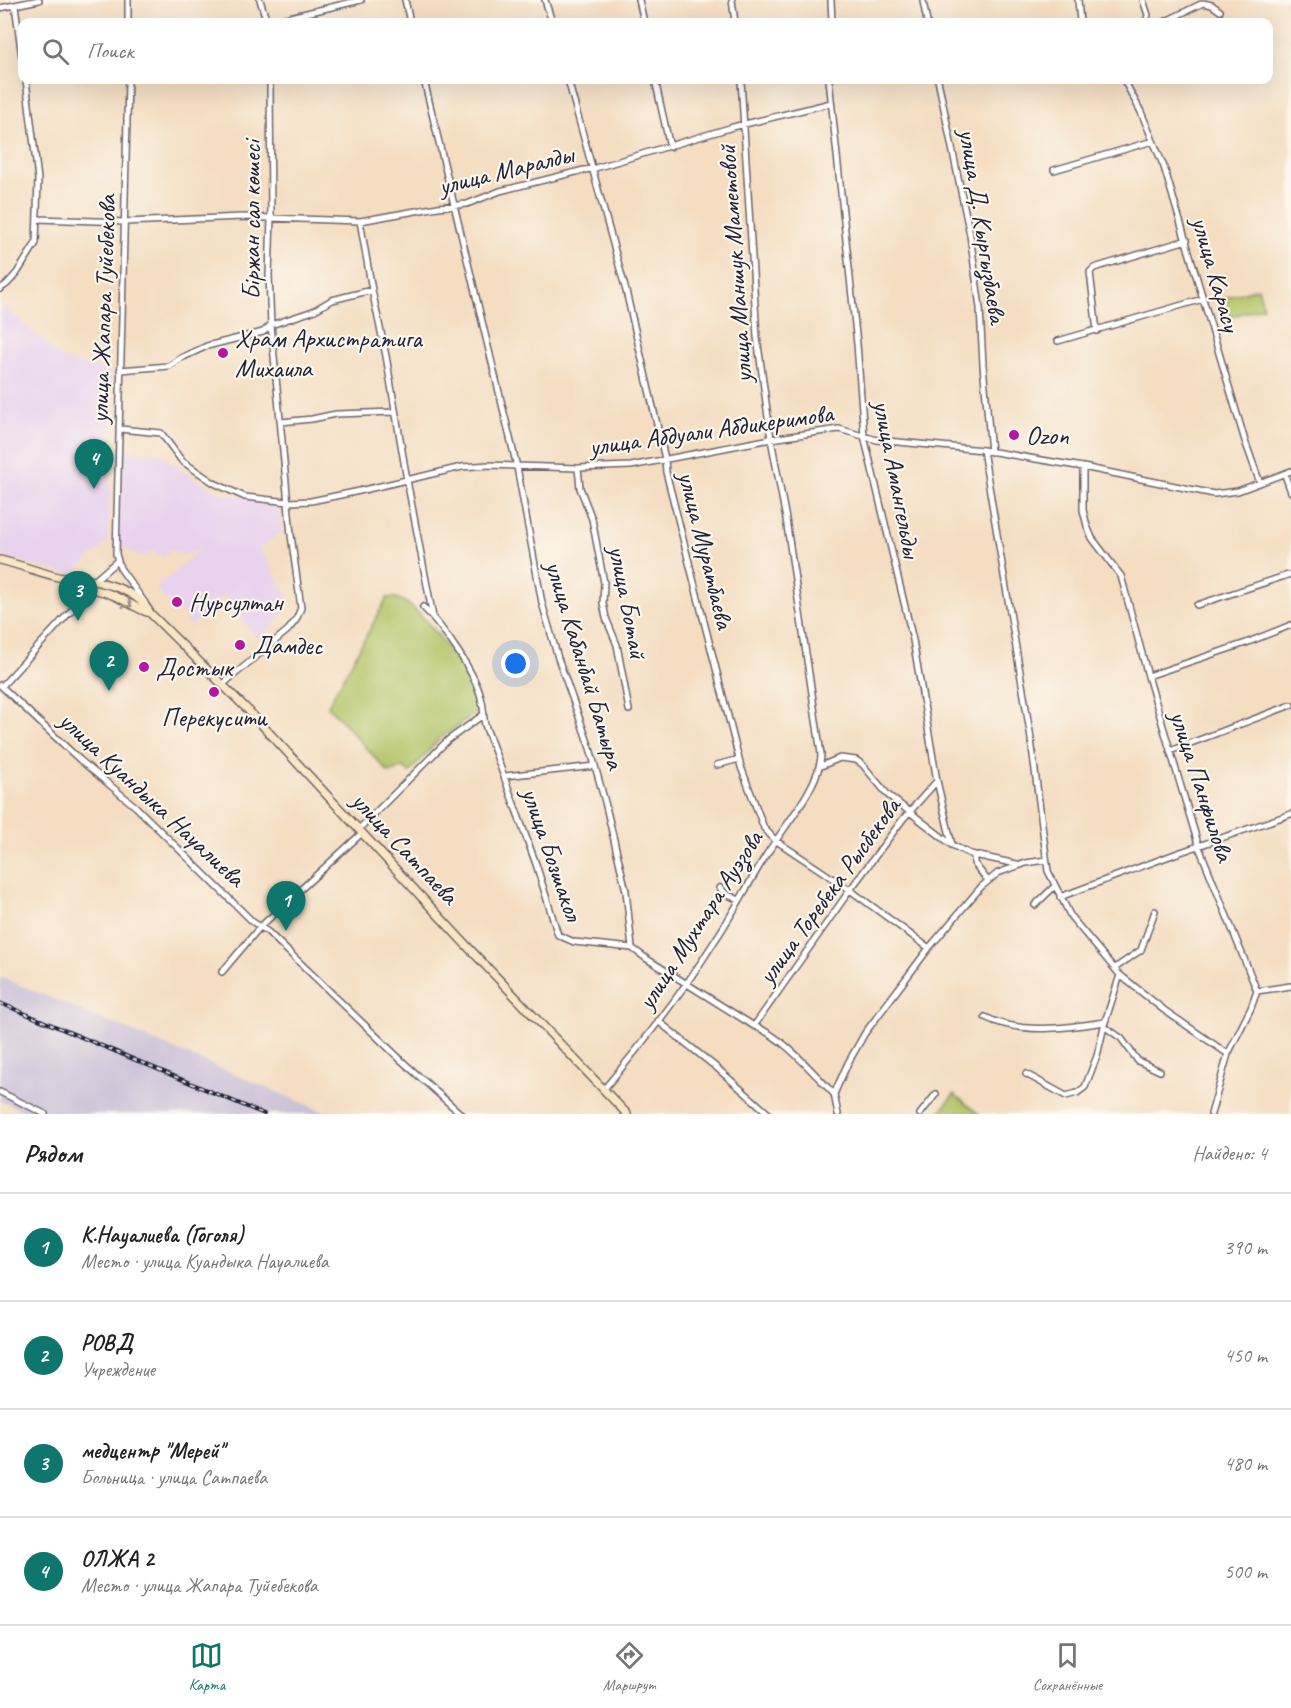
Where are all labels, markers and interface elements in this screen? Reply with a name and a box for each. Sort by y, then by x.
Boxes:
search box [18,18,1273,84]
icon: search [39,35,72,68]
text: Поиск [87,37,133,65]
street label: улица Д. Кыргызбаева [950,124,1015,328]
street label: Біржан сал көшесі [235,137,268,300]
street label: улица Маралды [433,137,579,203]
street label: улица Маншук Маметовой [710,142,760,386]
street label: улица Жапара Туйебекова [82,193,124,426]
street label: улица Карасу [1183,211,1249,337]
place label: Храм Архистратига Михаила [235,322,423,385]
marker: Храм Архистратига Михаила [216,346,230,360]
street label: улица Абдуали Абдикеримова [585,396,836,464]
street label: улица Амангельды [865,396,929,563]
place label: Ozon [1026,419,1069,452]
marker: Ozon [1007,428,1021,442]
pin: 4 [74,440,113,489]
street label: улица Муратбаева [670,466,742,634]
street label: улица Ботай [600,541,656,663]
street label: улица Кабанбай Батыра [537,555,633,775]
pin: 3 [58,572,98,621]
place label: Нурсултан [189,586,284,619]
marker: Нурсултан [170,595,184,609]
one-way arrow [122,596,132,608]
place label: Дамдес [252,629,323,662]
marker: Дамдес [233,638,247,652]
pin: 2 [90,642,128,691]
your location [501,649,530,678]
place label: Достык [156,651,235,684]
marker: Достык [137,660,151,674]
marker: Перекусити [207,685,221,699]
place label: Перекусити [162,701,268,734]
street label: улица Куандыка Науалиева [51,703,253,895]
street label: улица Панфилова [1162,705,1242,867]
street label: улица Бозшакол [513,781,591,927]
street label: улица Сатпаева [343,783,467,913]
street label: улица Торебека Рысбекова [749,789,909,992]
street label: улица Мухтара Ауэзова [629,823,772,1018]
pin: 1 [266,882,306,931]
text: Рядом [24,1137,82,1170]
text: Найдено: 4 [1192,1141,1267,1166]
text: К.Науалиева (Гоголя) [81,1221,244,1249]
text: 1 [39,1235,48,1260]
text: 390 m [1224,1235,1267,1260]
text: Место · улица Куандыка Науалиева [81,1249,328,1274]
text: РОВД [81,1329,133,1357]
text: 2 [39,1343,48,1368]
text: 450 m [1224,1343,1267,1368]
text: Учреждение [81,1357,155,1382]
text: медцентр "Мерей" [81,1437,224,1465]
text: 3 [39,1451,48,1476]
text: 480 m [1224,1451,1267,1476]
text: Больница · улица Сатпаева [81,1465,267,1490]
text: ОЛЖА 2 [81,1545,154,1573]
text: 4 [39,1559,48,1584]
text: 500 m [1224,1559,1267,1584]
text: Место · улица Жапара Туйебекова [81,1573,318,1598]
tab: Карта [189,1639,225,1695]
tab: Маршрут [603,1639,655,1695]
tab: Сохранённые [1033,1639,1102,1695]

